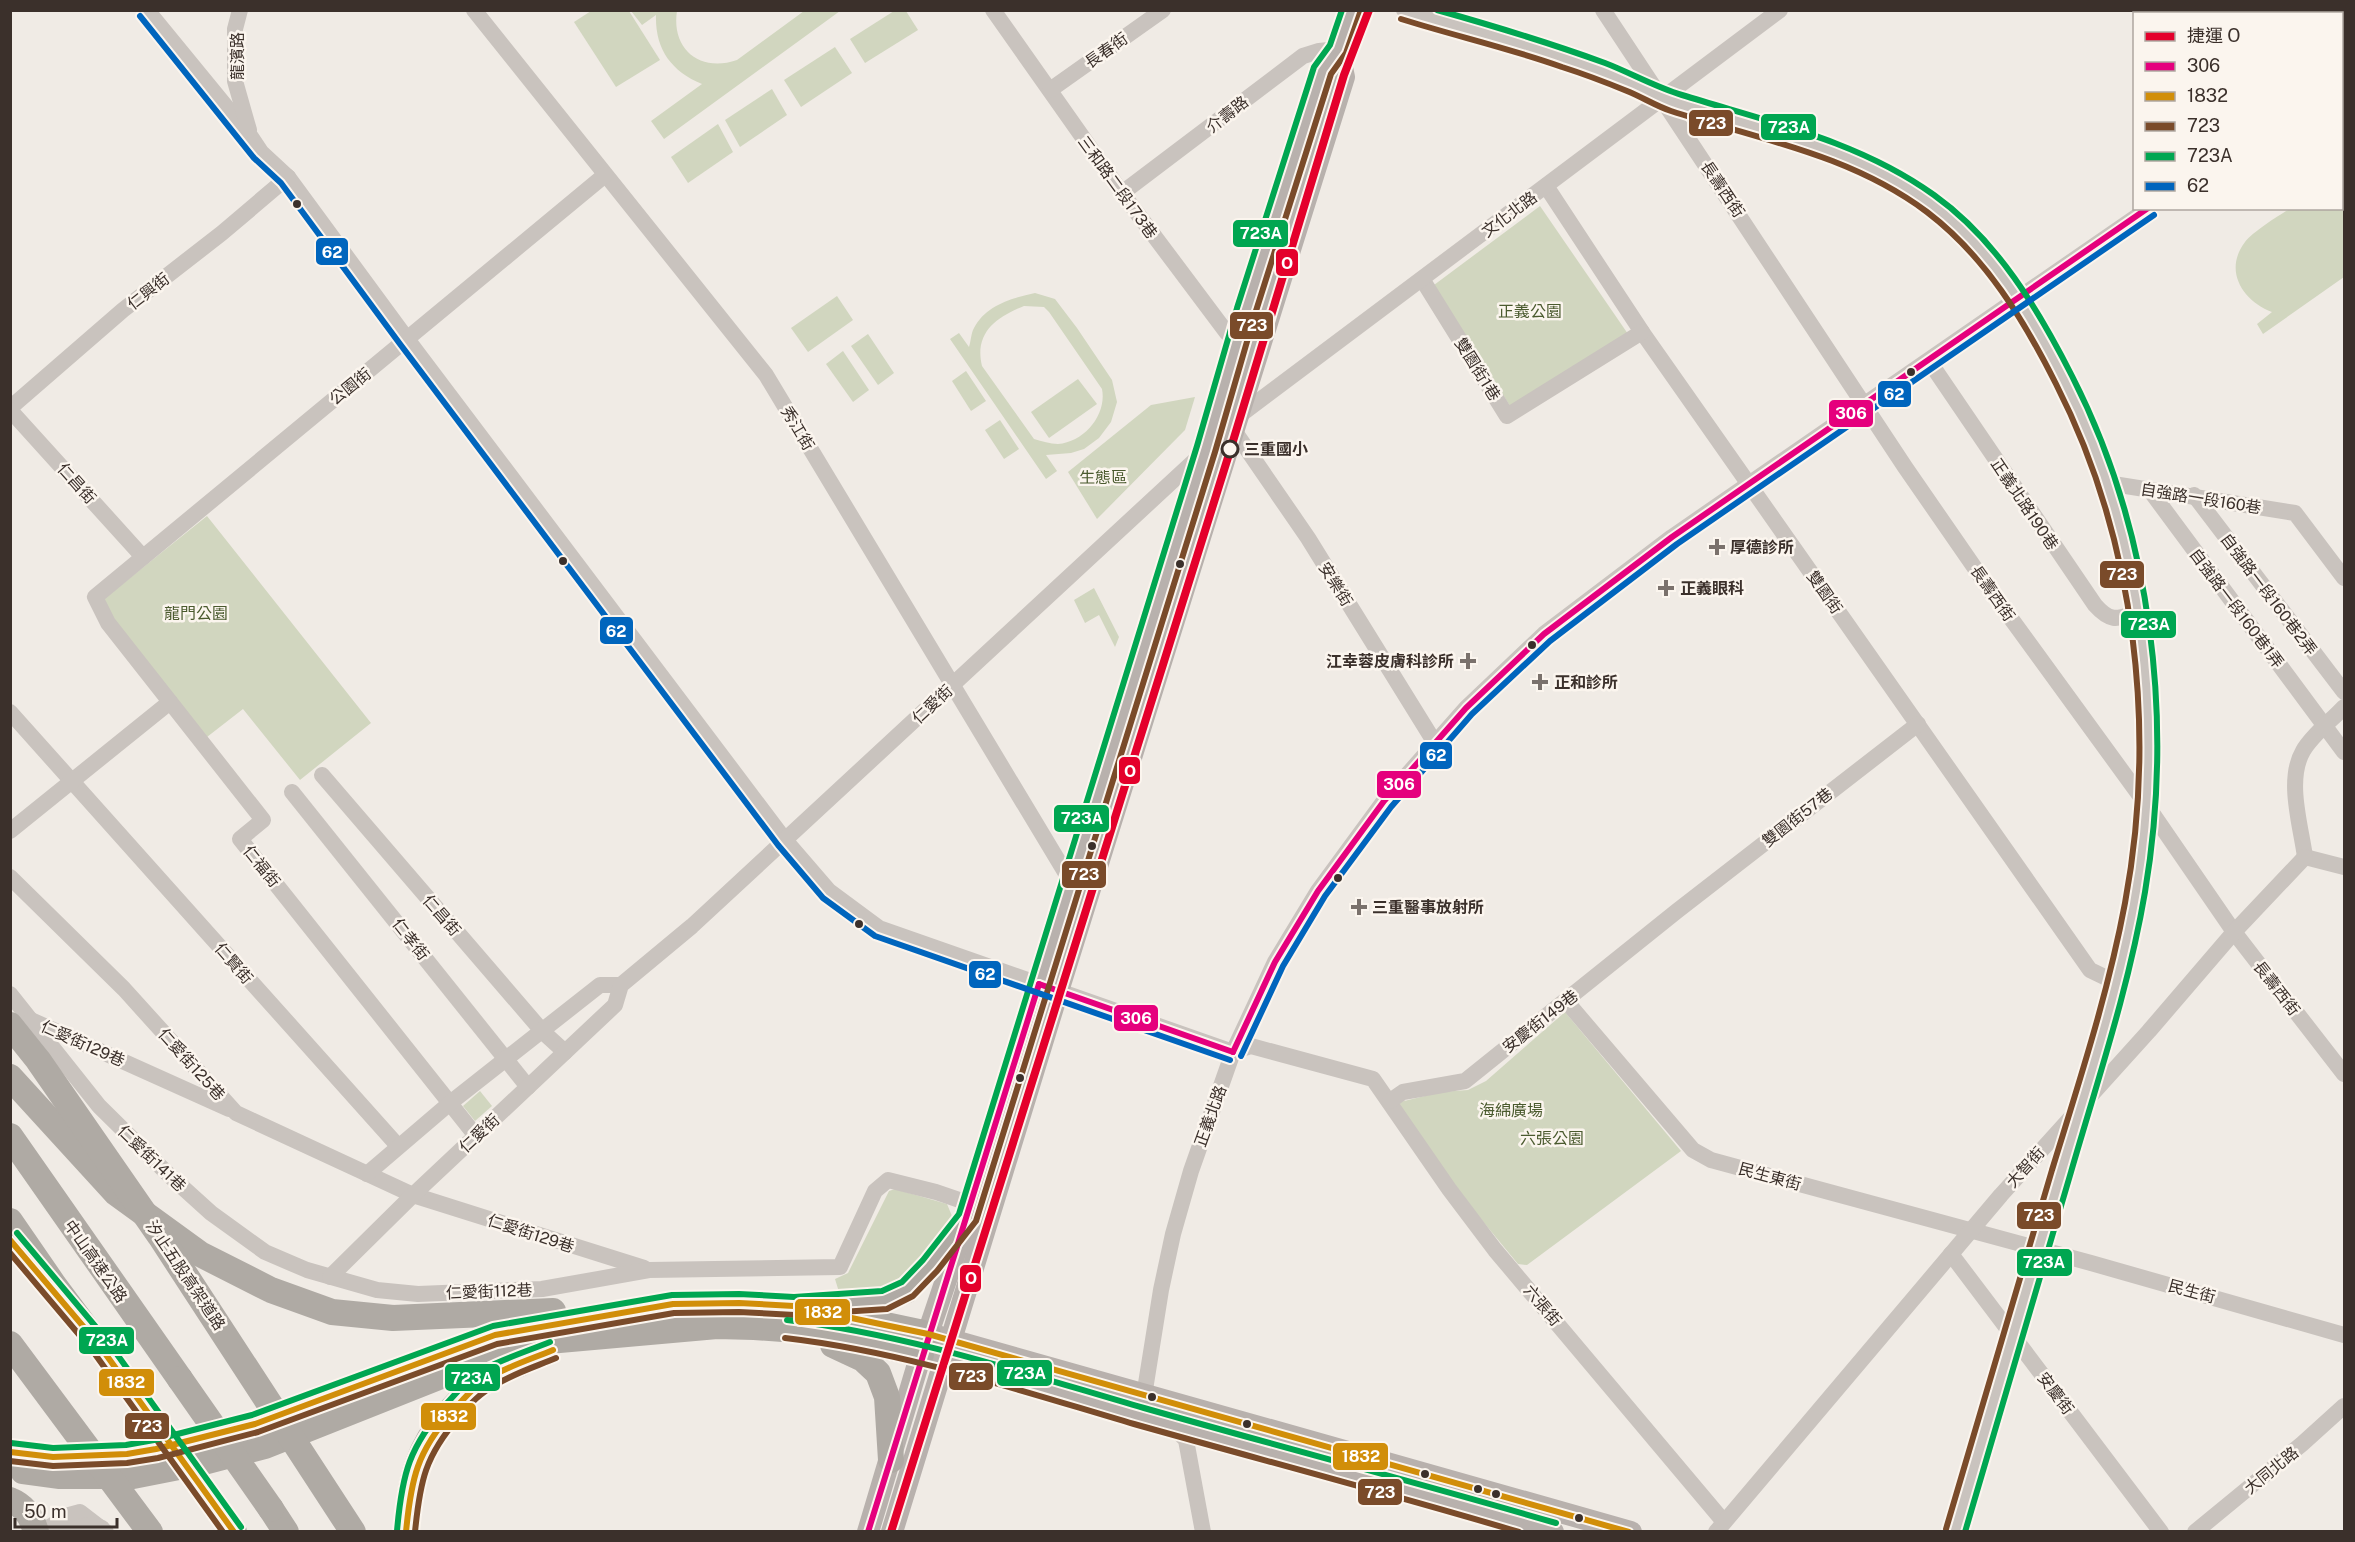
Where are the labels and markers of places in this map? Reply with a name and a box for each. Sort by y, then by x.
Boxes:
unlabelled marker [291,198,303,210]
unlabelled marker [1905,366,1917,378]
marker: 三重國小 [1221,440,1239,458]
place label: 三重國小 [1244,440,1308,459]
marker: 厚德診所 [1708,538,1726,556]
place label: 厚德診所 [1730,538,1794,557]
unlabelled marker [557,555,569,567]
unlabelled marker [1174,558,1186,570]
marker: 正義眼科 [1657,579,1675,597]
place label: 正義眼科 [1680,579,1744,598]
unlabelled marker [1526,639,1538,651]
place label: 江幸蓉皮膚科診所 [1326,652,1454,671]
marker: 江幸蓉皮膚科診所 [1459,652,1477,670]
marker: 正和診所 [1531,673,1549,691]
place label: 正和診所 [1554,673,1618,692]
unlabelled marker [1086,840,1098,852]
unlabelled marker [1332,872,1344,884]
marker: 三重醫事放射所 [1350,898,1368,916]
place label: 三重醫事放射所 [1372,898,1484,917]
unlabelled marker [853,918,865,930]
unlabelled marker [1014,1072,1026,1084]
unlabelled marker [1146,1391,1158,1403]
unlabelled marker [1241,1418,1253,1430]
unlabelled marker [1419,1468,1431,1480]
unlabelled marker [1472,1483,1484,1495]
unlabelled marker [1490,1488,1502,1500]
unlabelled marker [1573,1512,1585,1524]

